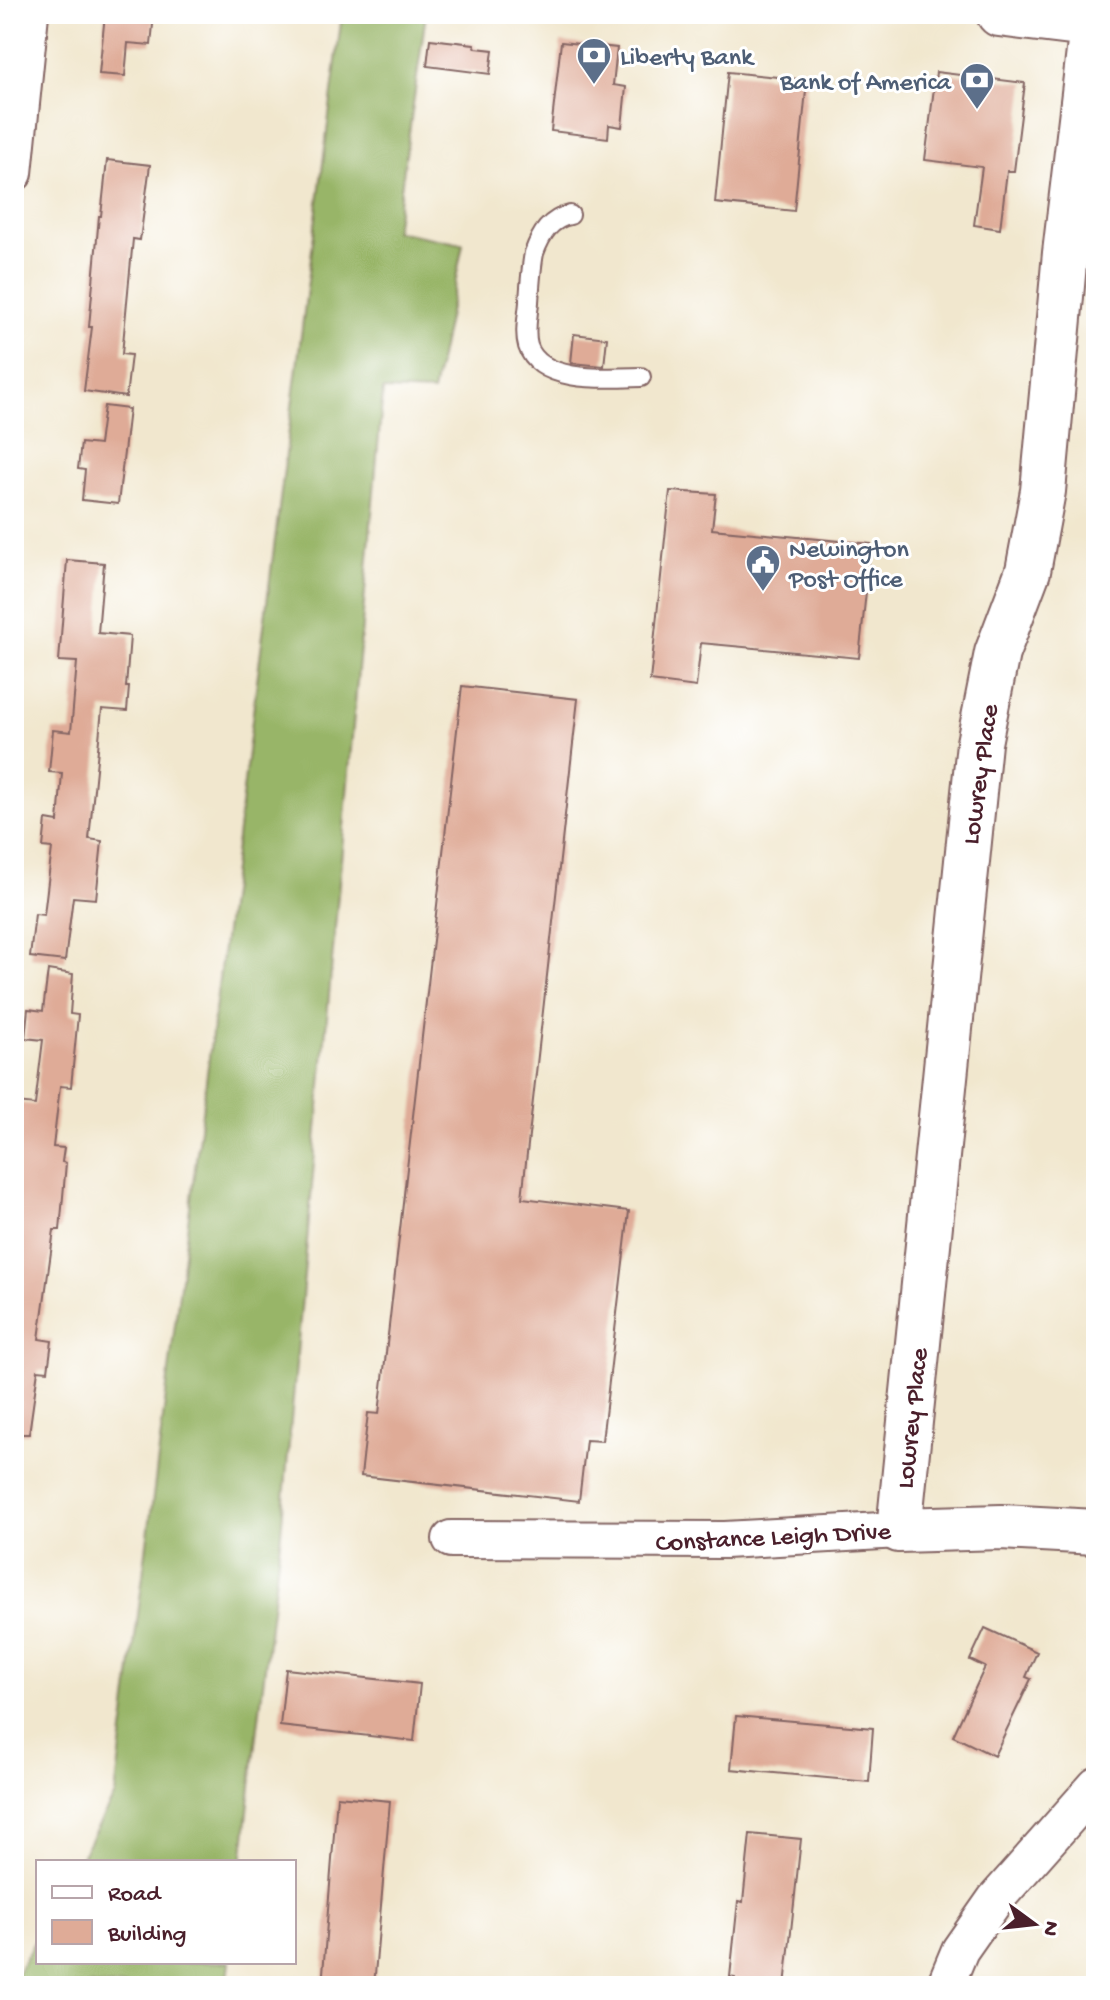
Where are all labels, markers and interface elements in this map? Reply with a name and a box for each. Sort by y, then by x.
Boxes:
bank icon: Liberty Bank [575,36,613,86]
place label: Liberty Bank [620,44,755,75]
bank icon: Bank of America [958,61,996,111]
place label: Bank of America [779,69,953,100]
place label: Newington Post Office [788,536,909,597]
public building icon: Newington Post Office [744,543,782,593]
street label: Lowrey Place [957,702,1008,847]
street label: Lowrey Place [892,1346,937,1490]
street label: Constance Leigh Drive [655,1518,892,1561]
legend [36,1860,296,1964]
text: Road [108,1881,162,1910]
north arrow [994,1884,1074,1964]
text: N [1035,1918,1064,1938]
text: Building [107,1921,186,1950]

